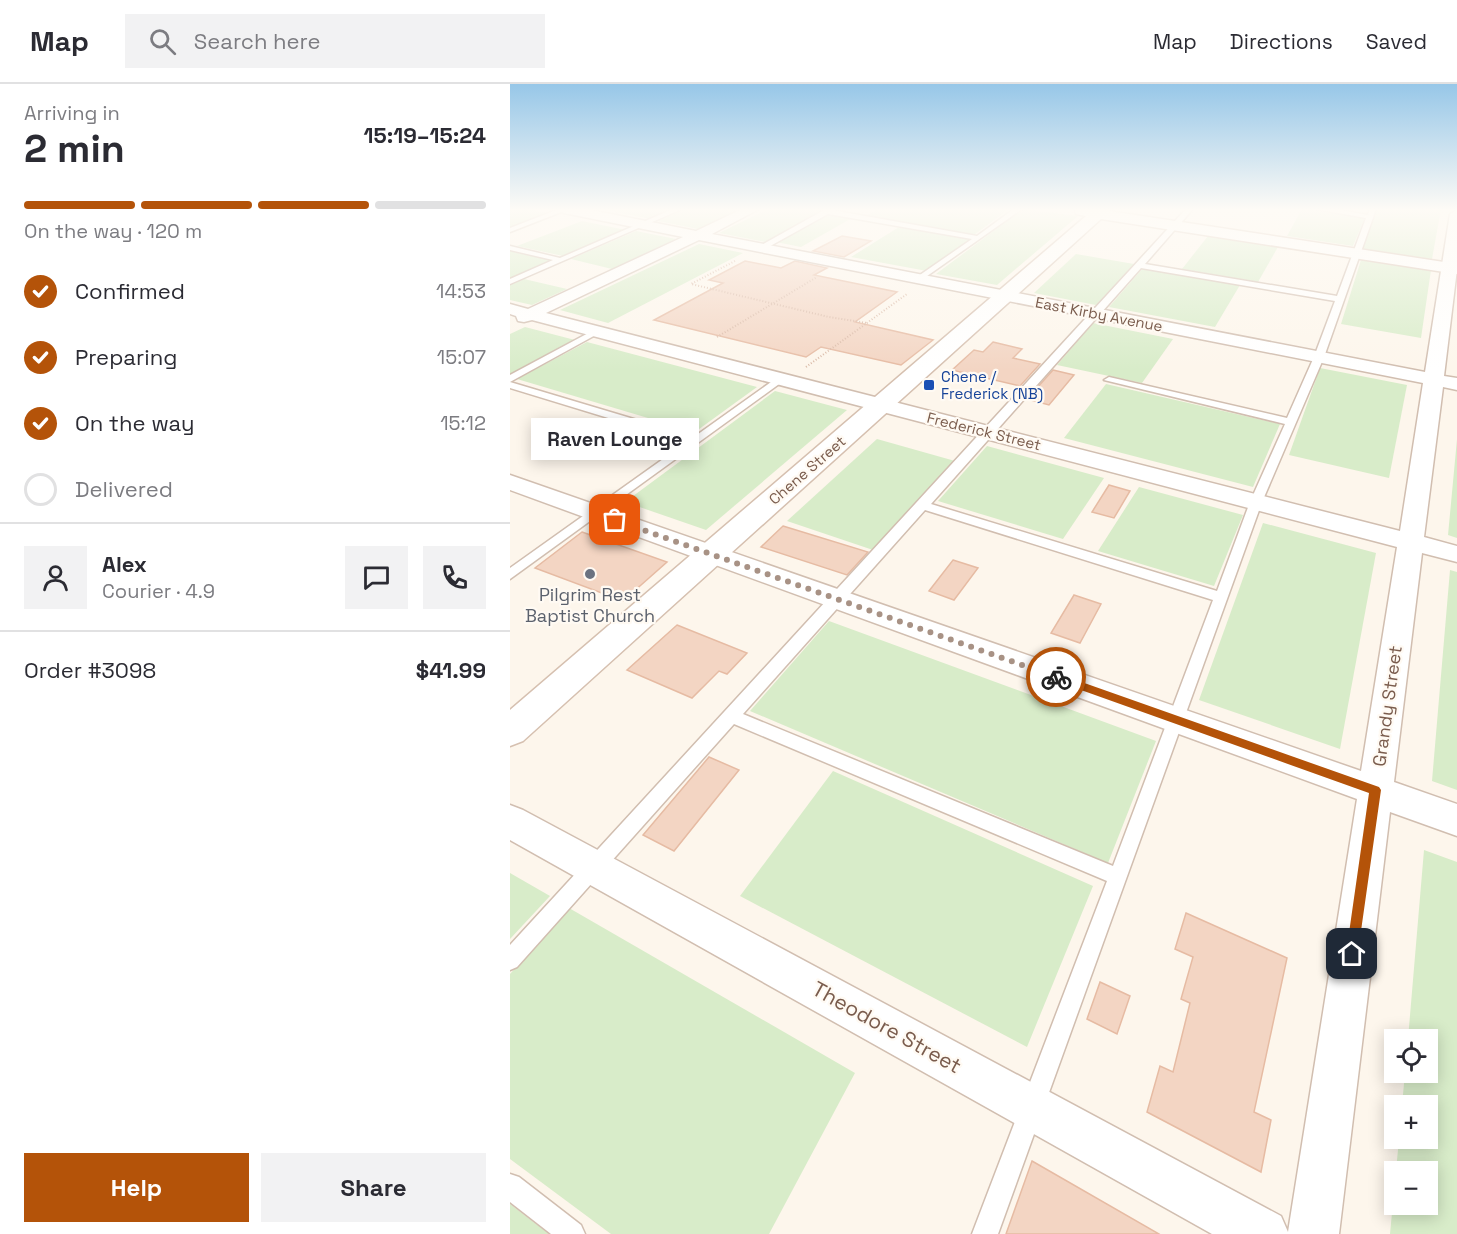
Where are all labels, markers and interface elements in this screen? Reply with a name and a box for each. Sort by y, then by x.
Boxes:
search box [125,14,545,68]
text: Map [30,23,89,59]
icon: search [146,25,179,58]
text: Search here [194,27,321,55]
text: Map [1153,28,1197,55]
text: Directions [1230,28,1333,55]
text: Saved [1366,28,1427,55]
text: Arriving in [24,100,120,126]
text: 15:19–15:24 [364,121,486,149]
text: 2 min [24,124,125,173]
text: On the way · 120 m [24,218,202,244]
icon: check [24,275,57,308]
text: Confirmed [75,277,185,305]
text: 14:53 [436,278,486,304]
street label: East Kirby Avenue [1034,292,1164,336]
icon: check [24,341,57,374]
text: Preparing [75,343,177,371]
text: 15:07 [437,344,486,370]
place label: Chene / Frederick (NB) [941,367,1043,404]
marker: Chene / Frederick (NB) [922,378,936,392]
icon: check [24,407,57,440]
street label: Frederick Street [925,408,1043,454]
text: On the way [75,409,194,437]
text: 15:12 [440,410,486,436]
callout: Raven Lounge [531,418,699,460]
text: Raven Lounge [547,426,683,452]
street label: Chene Street [765,431,849,508]
text: Delivered [75,475,173,503]
pin [589,494,640,545]
icon: bag [598,503,631,536]
button: person [24,546,87,609]
button: chat [345,546,408,609]
button: phone [423,546,486,609]
text: Alex [102,550,147,578]
marker: Pilgrim Rest Baptist Church [583,567,597,581]
text: Courier · 4.9 [102,578,215,604]
place label: Pilgrim Rest Baptist Church [525,583,655,627]
street label: Grandy Street [1367,644,1407,768]
courier [1026,647,1086,707]
text: Order #3098 [24,656,156,684]
text: $41.99 [416,656,486,684]
icon: bike [1040,661,1073,694]
pin [1326,928,1377,979]
icon: home [1335,937,1368,970]
street label: Theodore Street [808,975,966,1079]
map controls [1384,1029,1438,1215]
button: locate [1384,1029,1438,1083]
button: + [1384,1095,1438,1149]
button: Help [24,1153,249,1222]
button: Share [261,1153,486,1222]
button: − [1384,1161,1438,1215]

